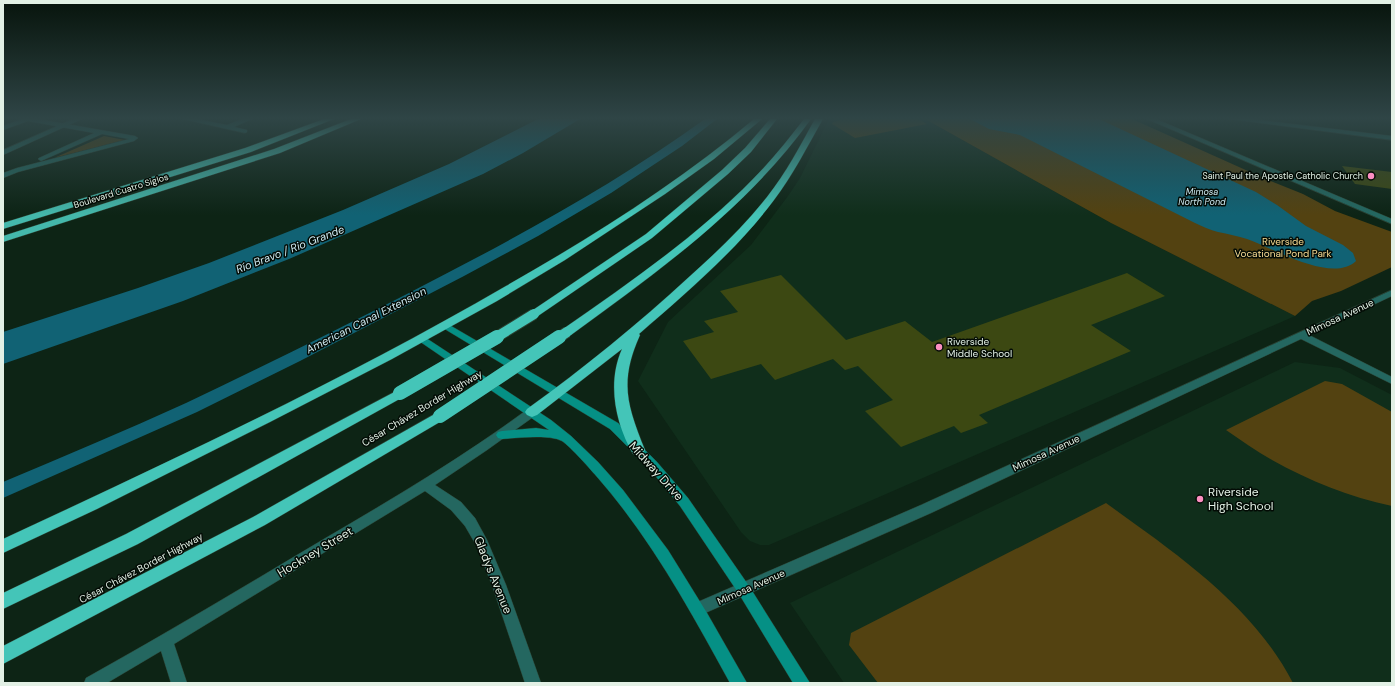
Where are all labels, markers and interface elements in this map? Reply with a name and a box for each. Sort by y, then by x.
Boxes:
place label: Saint Paul the Apostle Catholic Church [1202,170,1363,182]
street label: Boulevard Cuatro Siglos [72,171,170,211]
marker: Saint Paul the Apostle Catholic Church [1366,171,1376,181]
water label: Mimosa North Pond [1178,186,1226,208]
water label: Río Bravo / Rio Grande [234,222,346,276]
park label: Riverside Vocational Pond Park [1234,235,1332,260]
water label: American Canal Extension [303,284,428,357]
street label: Mimosa Avenue [1304,296,1376,338]
place label: Riverside Middle School [947,335,1012,360]
marker: Riverside Middle School [934,342,944,352]
street label: César Chávez Border Highway [359,367,485,449]
street label: Mimosa Avenue [1010,432,1082,474]
street label: Midway Drive [625,438,687,504]
place label: Riverside High School [1208,484,1273,514]
marker: Riverside High School [1195,494,1205,504]
street label: Hockney Street [274,523,356,581]
street label: César Chávez Border Highway [77,530,206,606]
street label: Gladys Avenue [470,534,516,616]
street label: Mimosa Avenue [715,566,787,608]

